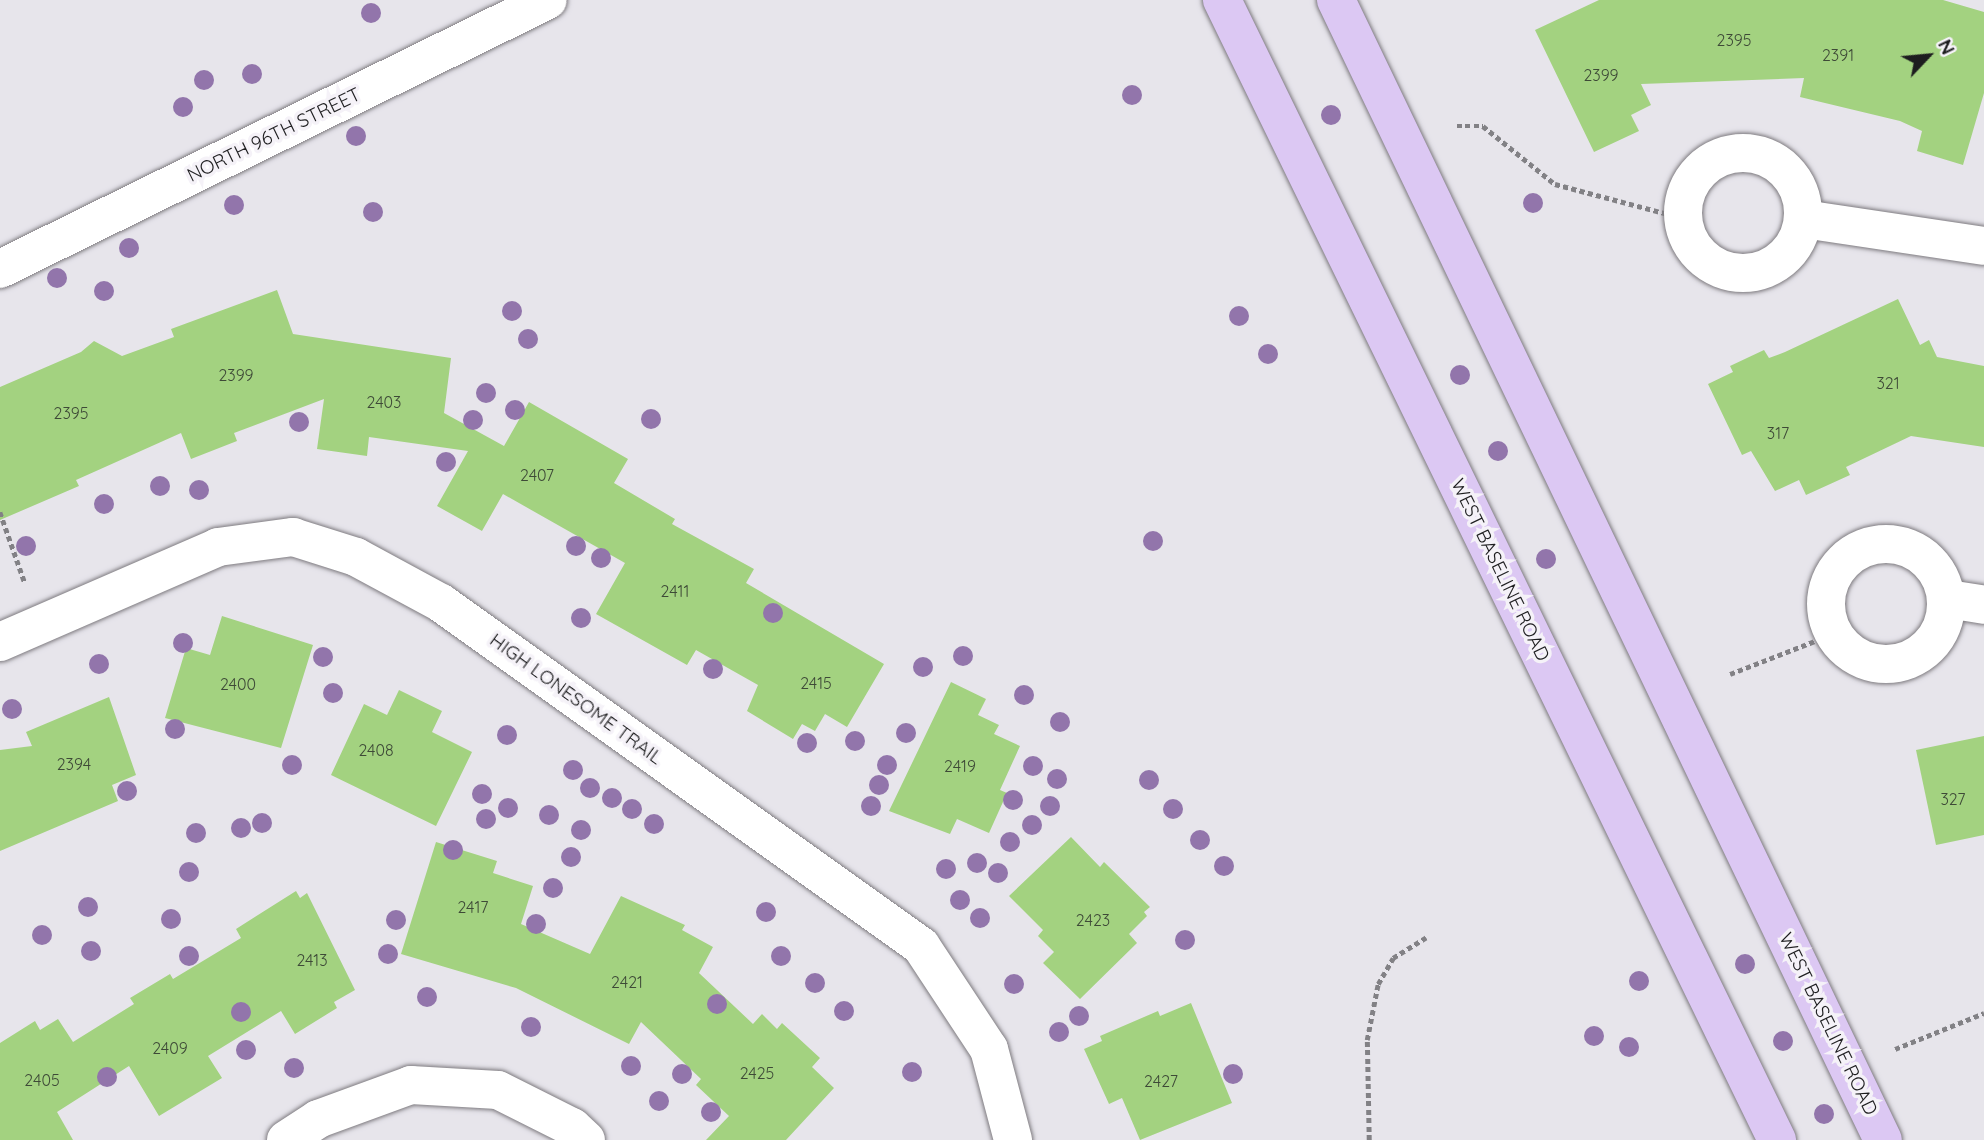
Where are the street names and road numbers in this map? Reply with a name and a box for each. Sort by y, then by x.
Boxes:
street label: NORTH 96TH STREET [183,83,365,187]
street label: WEST BASELINE ROAD [1446,475,1554,665]
street label: HIGH LONESOME TRAIL [485,629,667,769]
street label: WEST BASELINE ROAD [1774,929,1882,1119]

